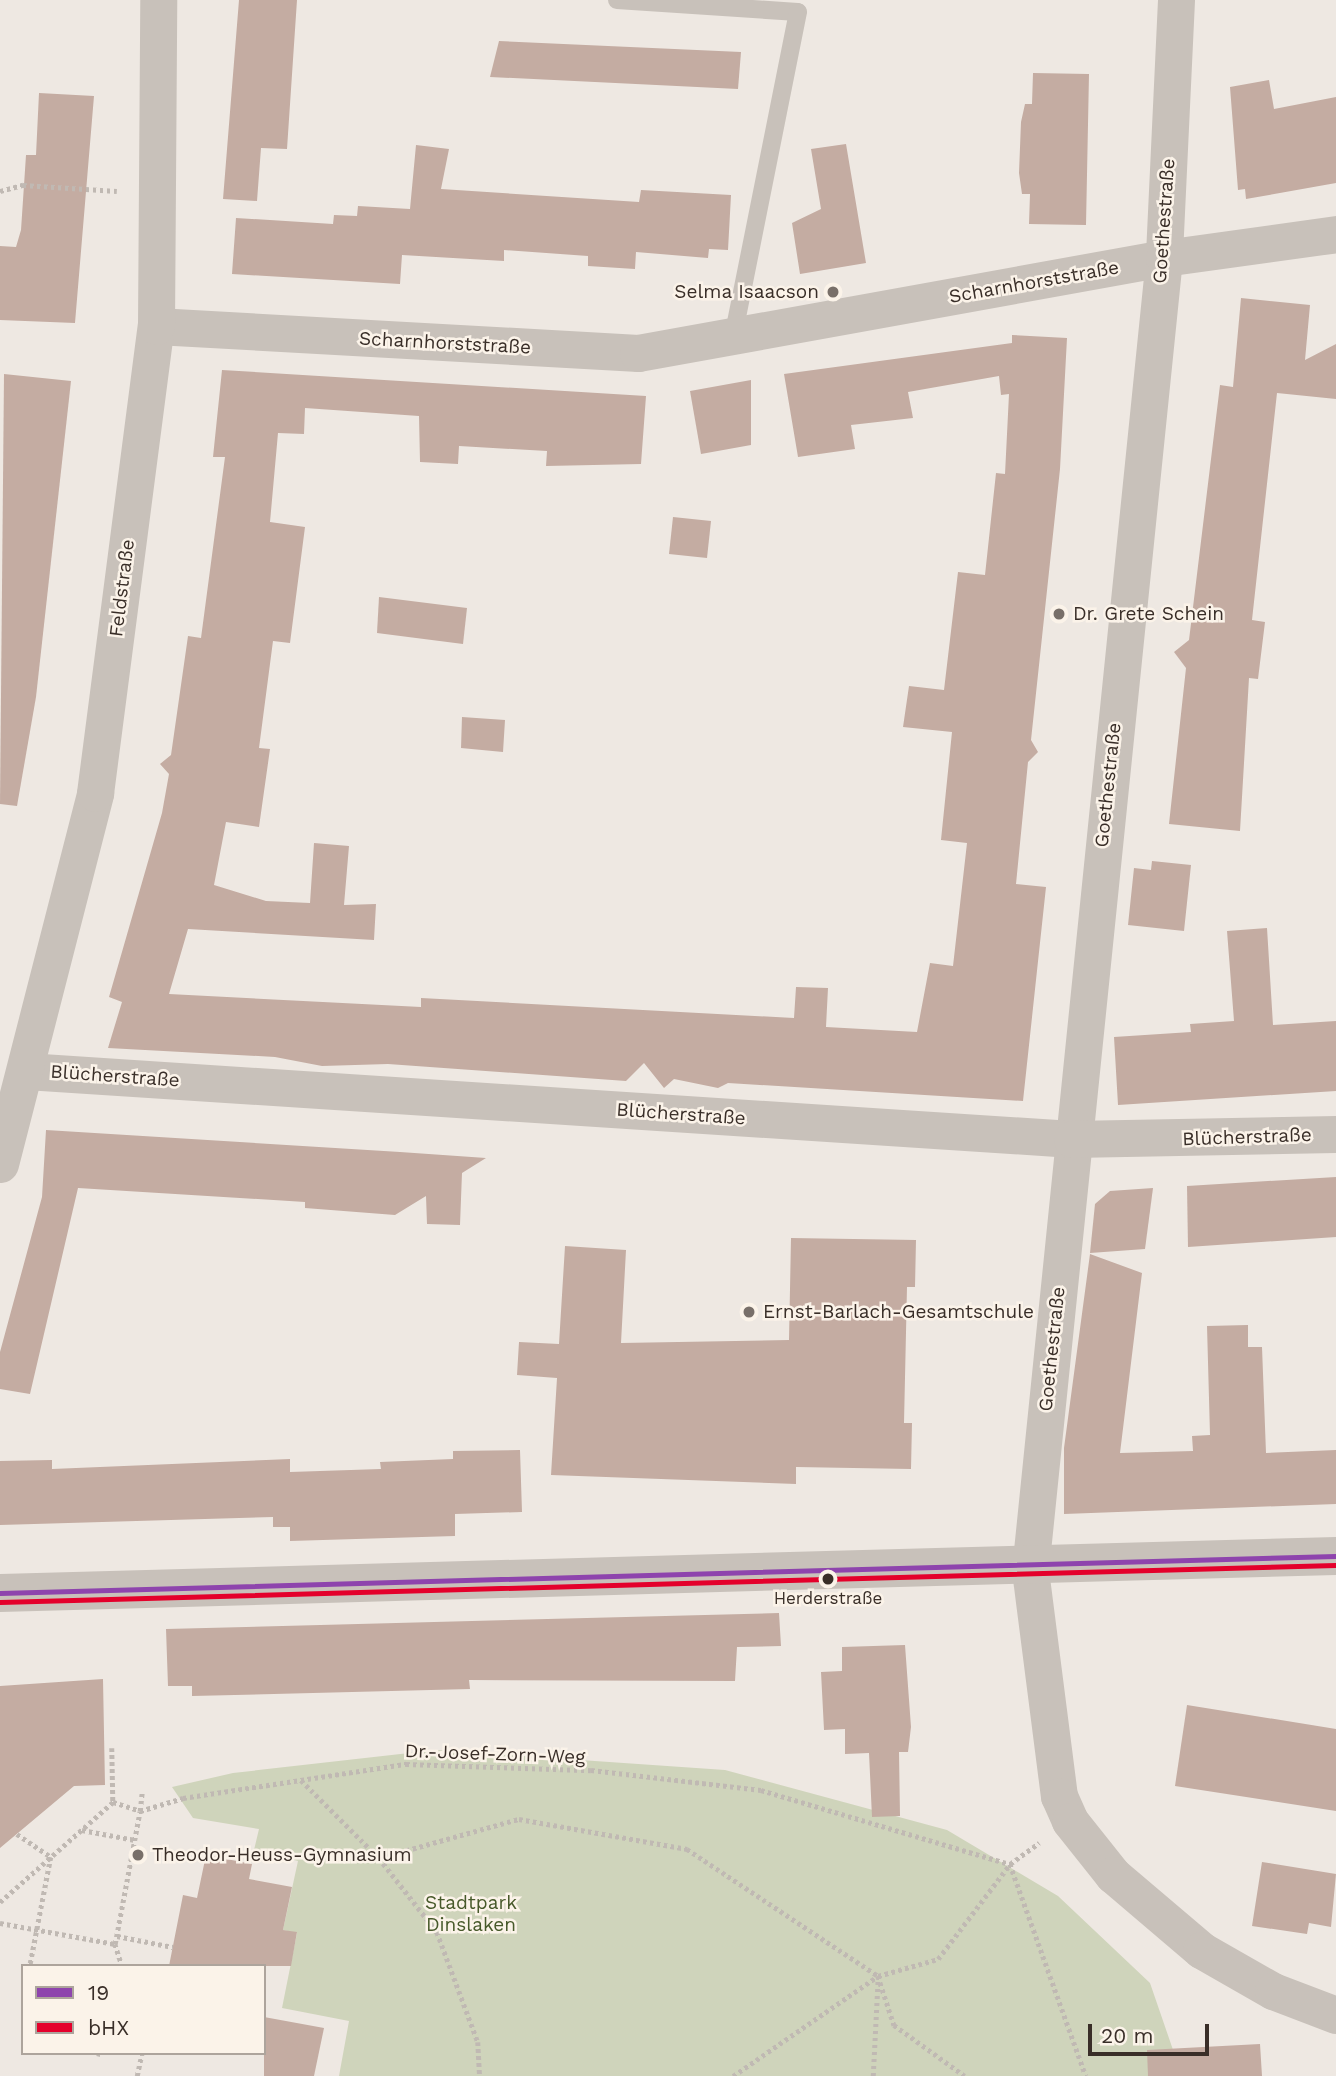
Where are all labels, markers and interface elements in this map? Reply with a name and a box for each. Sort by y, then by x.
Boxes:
street label: Goethestraße [1148,158,1180,284]
street label: Scharnhorststraße [947,256,1121,308]
place label: Selma Isaacson [674,281,819,303]
marker: Selma Isaacson [825,284,841,300]
street label: Scharnhorststraße [358,327,532,359]
street label: Feldstraße [105,538,139,638]
place label: Dr. Grete Schein [1073,603,1224,625]
marker: Dr. Grete Schein [1051,606,1067,622]
street label: Goethestraße [1090,721,1126,849]
street label: Blücherstraße [50,1060,180,1092]
street label: Blücherstraße [616,1098,746,1130]
street label: Blücherstraße [1182,1123,1312,1151]
street label: Goethestraße [1034,1285,1070,1413]
place label: Ernst-Barlach-Gesamtschule [763,1301,1034,1323]
marker: Ernst-Barlach-Gesamtschule [741,1304,757,1320]
marker: Herderstraße [821,1572,835,1586]
place label: Herderstraße [774,1589,882,1609]
street label: Dr.-Josef-Zorn-Weg [404,1739,586,1769]
place label: Theodor-Heuss-Gymnasium [152,1844,412,1866]
marker: Theodor-Heuss-Gymnasium [130,1847,146,1863]
park label: Stadtpark Dinslaken [425,1892,517,1936]
legend [21,1964,266,2055]
text: 19 [88,1980,109,2005]
scale bar [1091,2010,1212,2054]
text: bHX [88,2015,129,2040]
text: 20 m [1101,2023,1153,2048]

